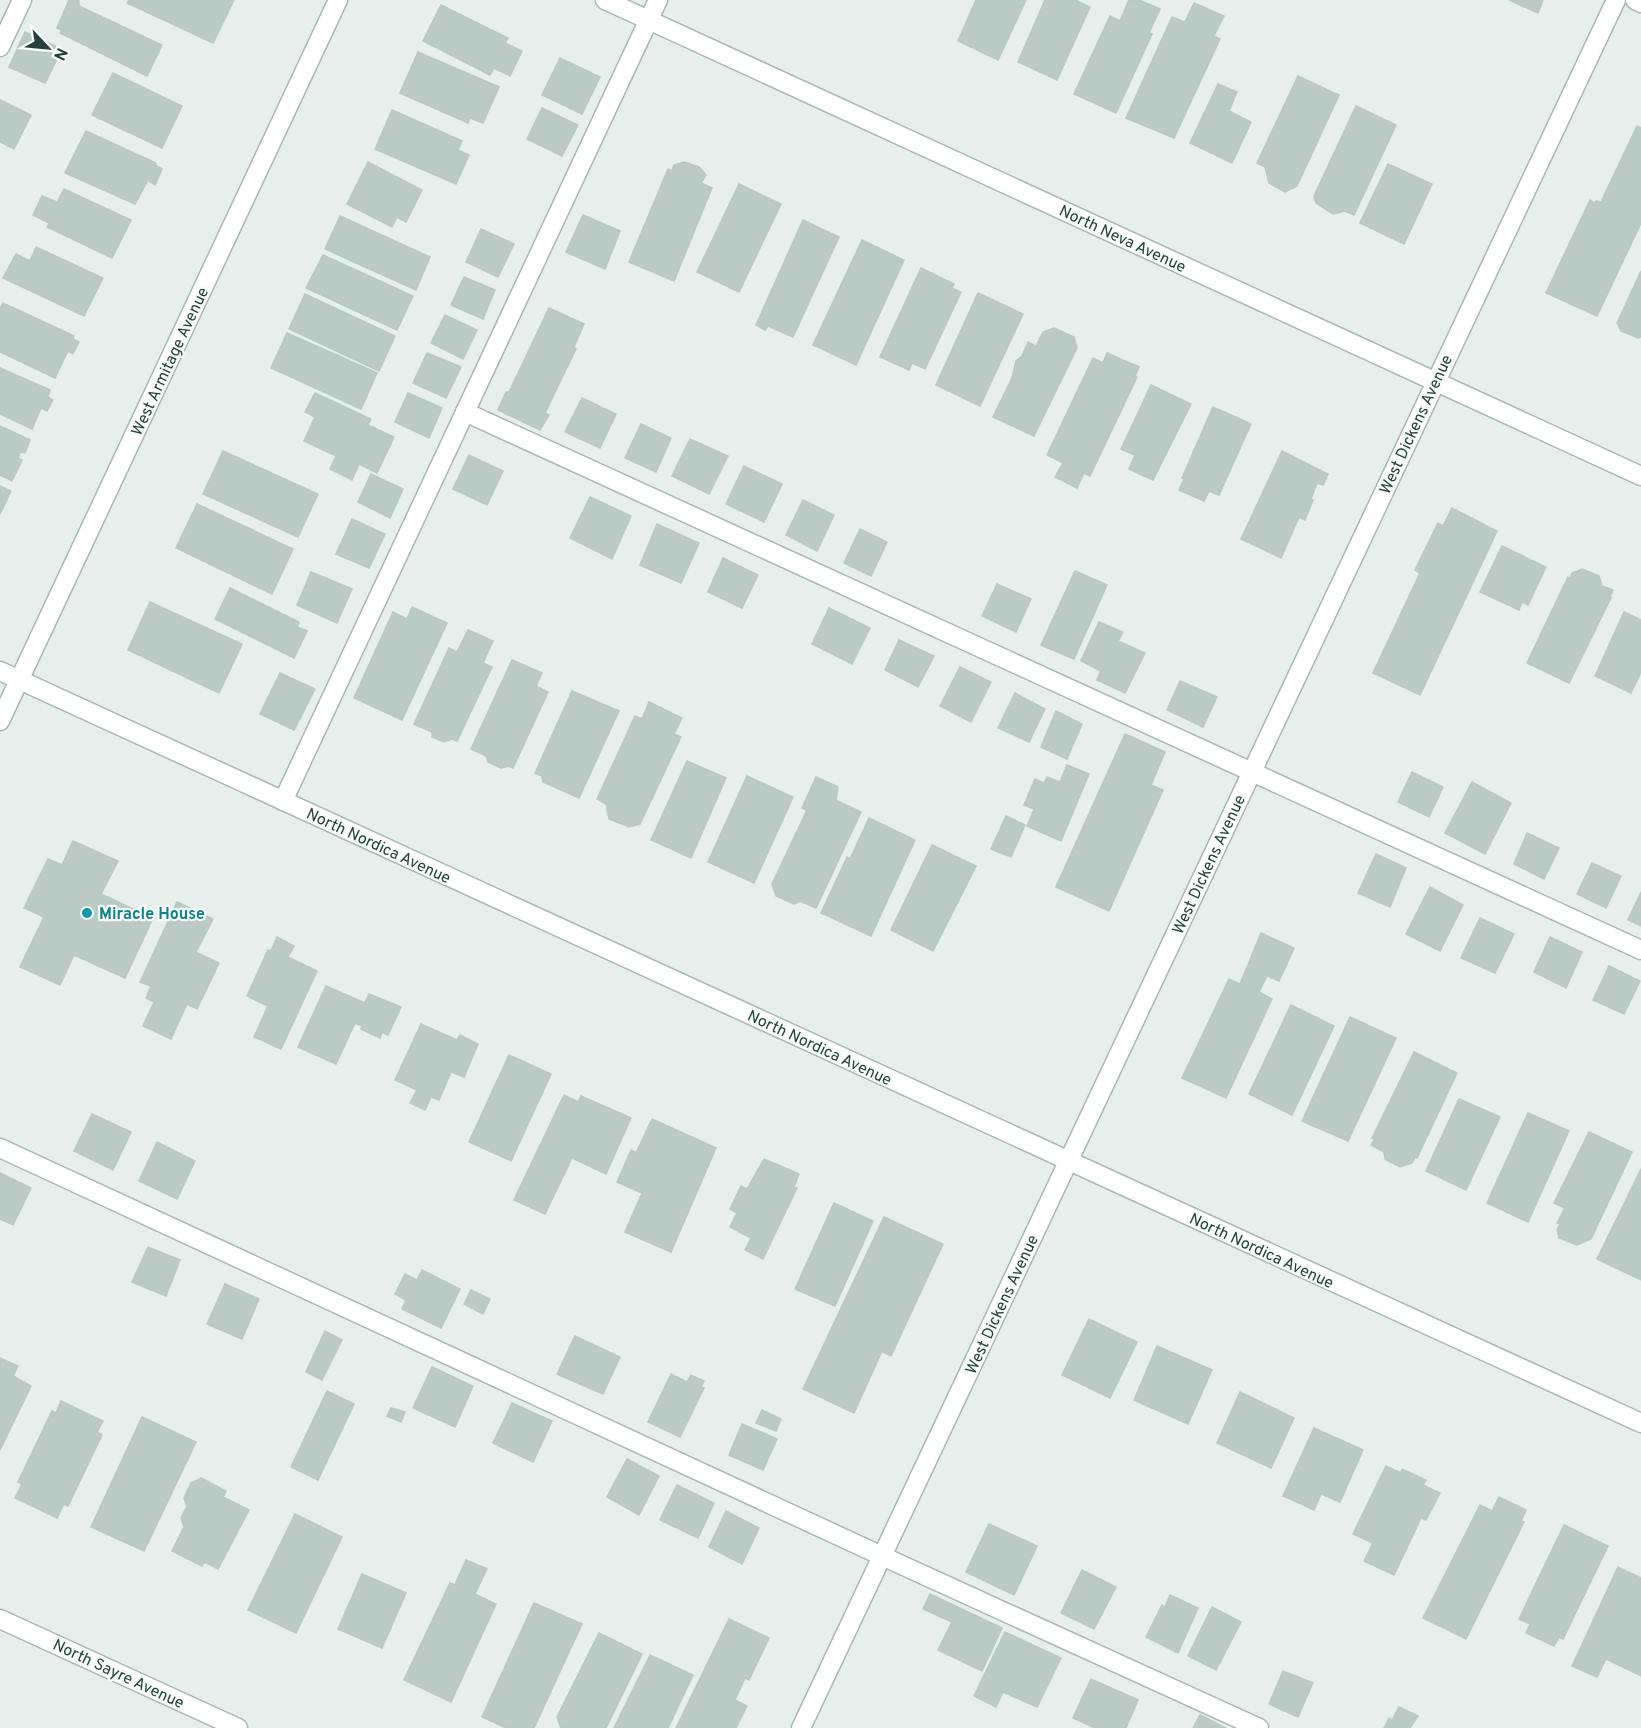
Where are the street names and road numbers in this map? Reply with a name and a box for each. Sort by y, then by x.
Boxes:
street label: North Neva Avenue [1056,202,1189,278]
street label: West Armitage Avenue [128,284,214,439]
street label: West Dickens Avenue [1376,352,1458,498]
street label: West Dickens Avenue [1169,792,1251,938]
street label: North Nordica Avenue [303,805,454,889]
street label: North Nordica Avenue [744,1007,895,1091]
street label: North Nordica Avenue [1186,1210,1337,1294]
street label: West Dickens Avenue [962,1232,1044,1378]
street label: North Sayre Avenue [49,1636,187,1714]

